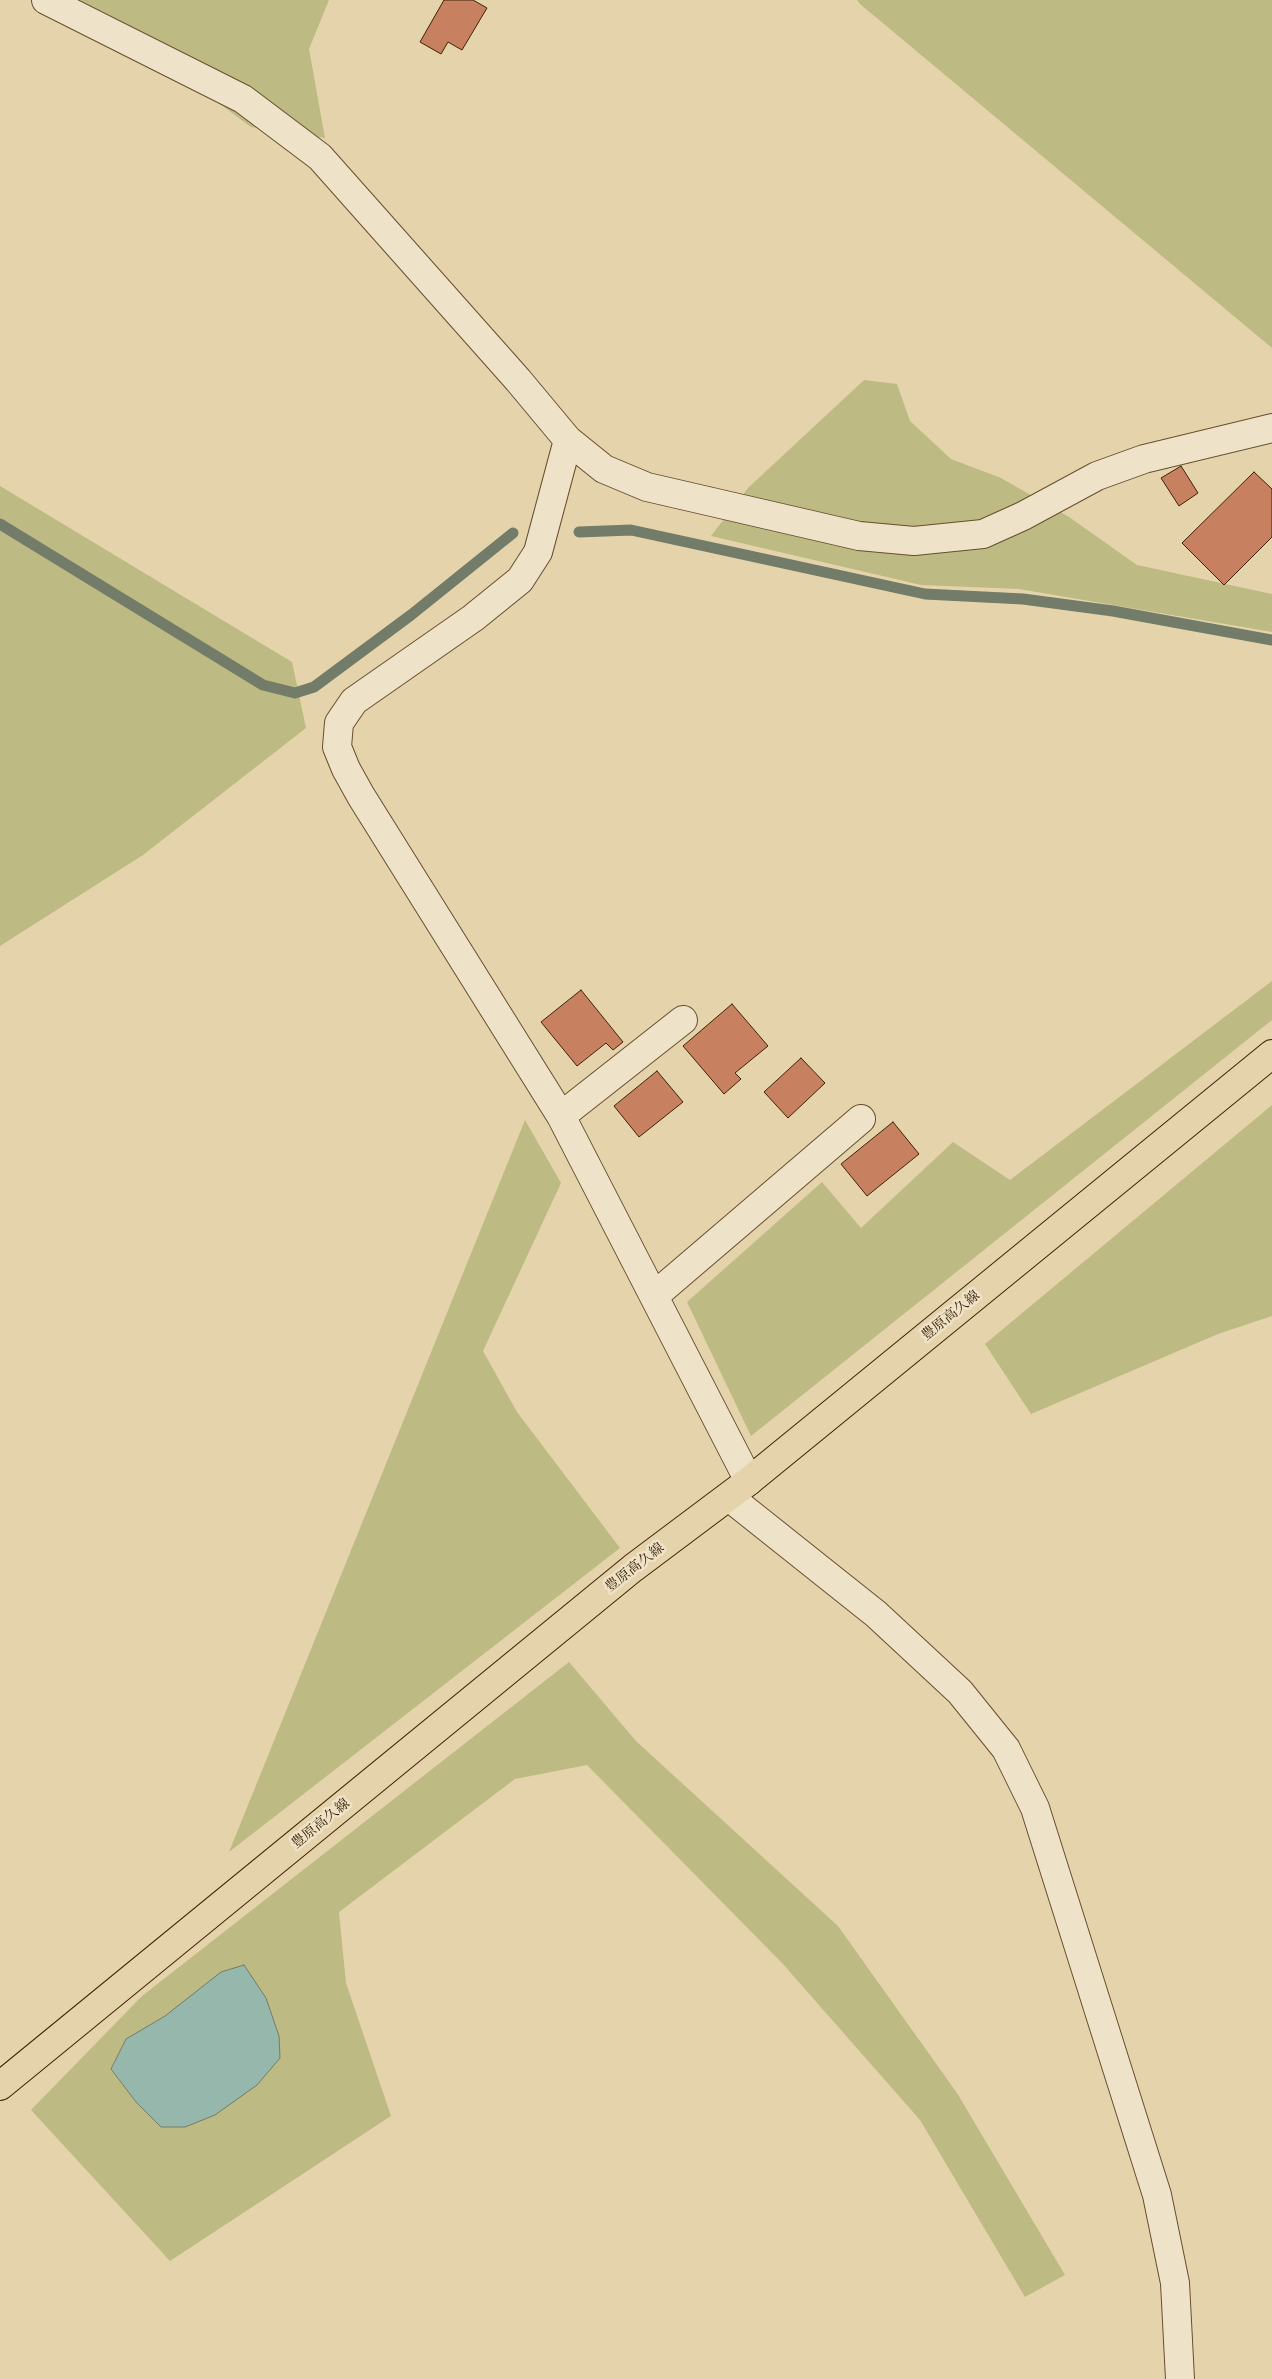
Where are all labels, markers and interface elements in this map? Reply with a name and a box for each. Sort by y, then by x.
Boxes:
street label: 豊原高久線 [919,1287,983,1345]
street label: 豊原高久線 [602,1540,668,1596]
street label: 豊原高久線 [289,1795,353,1853]

